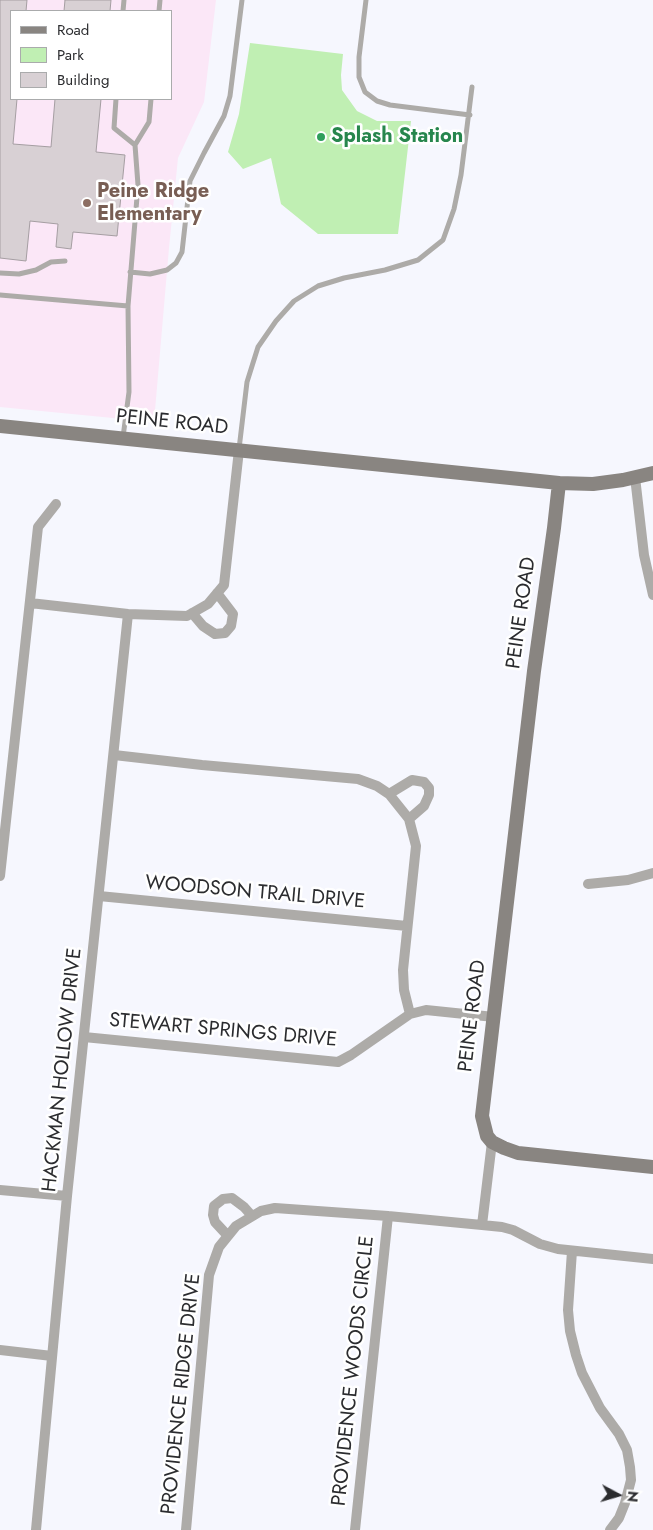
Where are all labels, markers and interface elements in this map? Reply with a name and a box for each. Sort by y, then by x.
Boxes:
legend [10,10,172,100]
text: Road [57,19,89,41]
text: Park [57,44,84,66]
text: Building [57,69,109,91]
place label: Splash Station [331,125,463,149]
marker: Splash Station [315,131,327,143]
place label: Peine Ridge Elementary [97,180,209,227]
marker: Peine Ridge Elementary [81,197,93,209]
street label: PEINE ROAD [115,405,229,441]
street label: PEINE ROAD [502,556,542,670]
street label: WOODSON TRAIL DRIVE [144,871,366,915]
street label: HACKMAN HOLLOW DRIVE [38,947,88,1193]
street label: PEINE ROAD [454,959,492,1073]
street label: STEWART SPRINGS DRIVE [108,1009,338,1053]
street label: PROVIDENCE WOODS CIRCLE [328,1235,380,1507]
street label: PROVIDENCE RIDGE DRIVE [157,1272,207,1516]
north arrow [593,1470,643,1520]
text: N [622,1490,643,1503]

